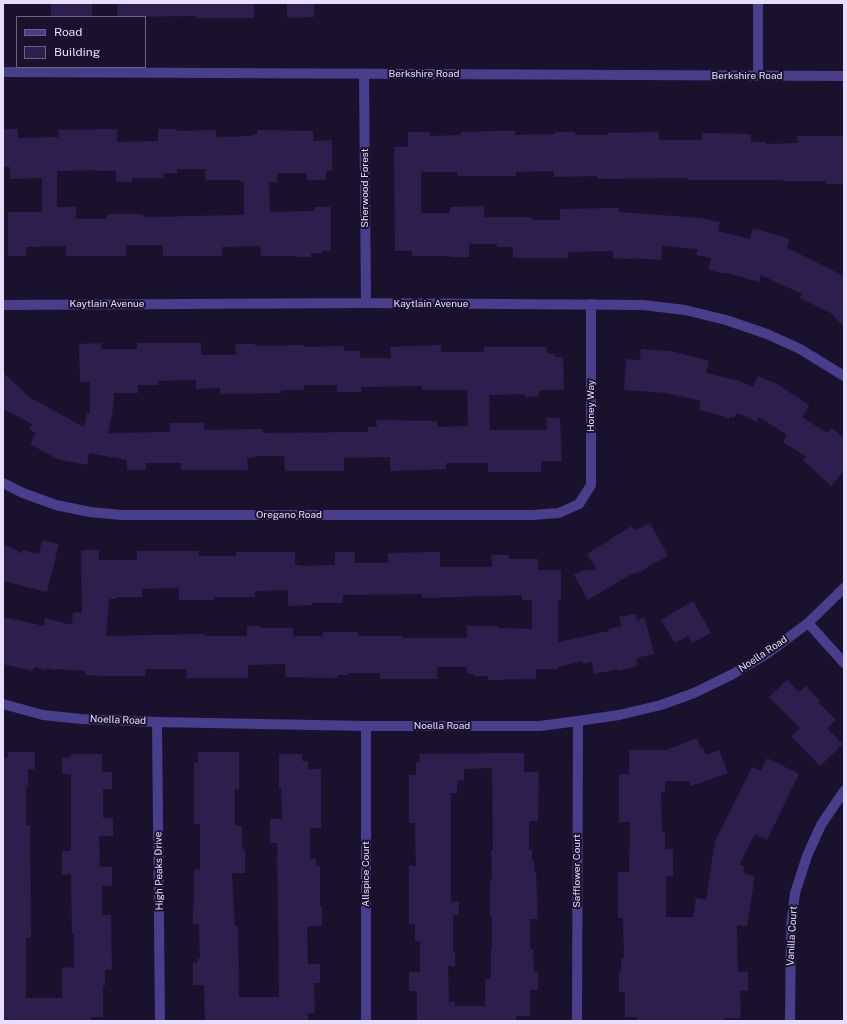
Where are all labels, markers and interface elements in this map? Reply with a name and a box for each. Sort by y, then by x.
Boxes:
legend [16,16,146,68]
text: Road [54,25,82,39]
text: Building [54,45,100,59]
street label: Berkshire Road [389,68,459,80]
street label: Berkshire Road [712,70,782,82]
street label: Sherwood Forest [359,148,371,228]
street label: Kaytlain Avenue [70,298,144,310]
street label: Kaytlain Avenue [394,298,468,310]
street label: Honey Way [585,380,597,432]
street label: Oregano Road [256,509,322,521]
street label: Noella Road [736,633,790,675]
street label: Noella Road [90,713,146,727]
street label: Noella Road [414,720,470,732]
street label: High Peaks Drive [152,831,166,911]
street label: Safflower Court [571,834,583,908]
street label: Allspice Court [360,841,372,907]
street label: Vanilla Court [784,906,800,966]

